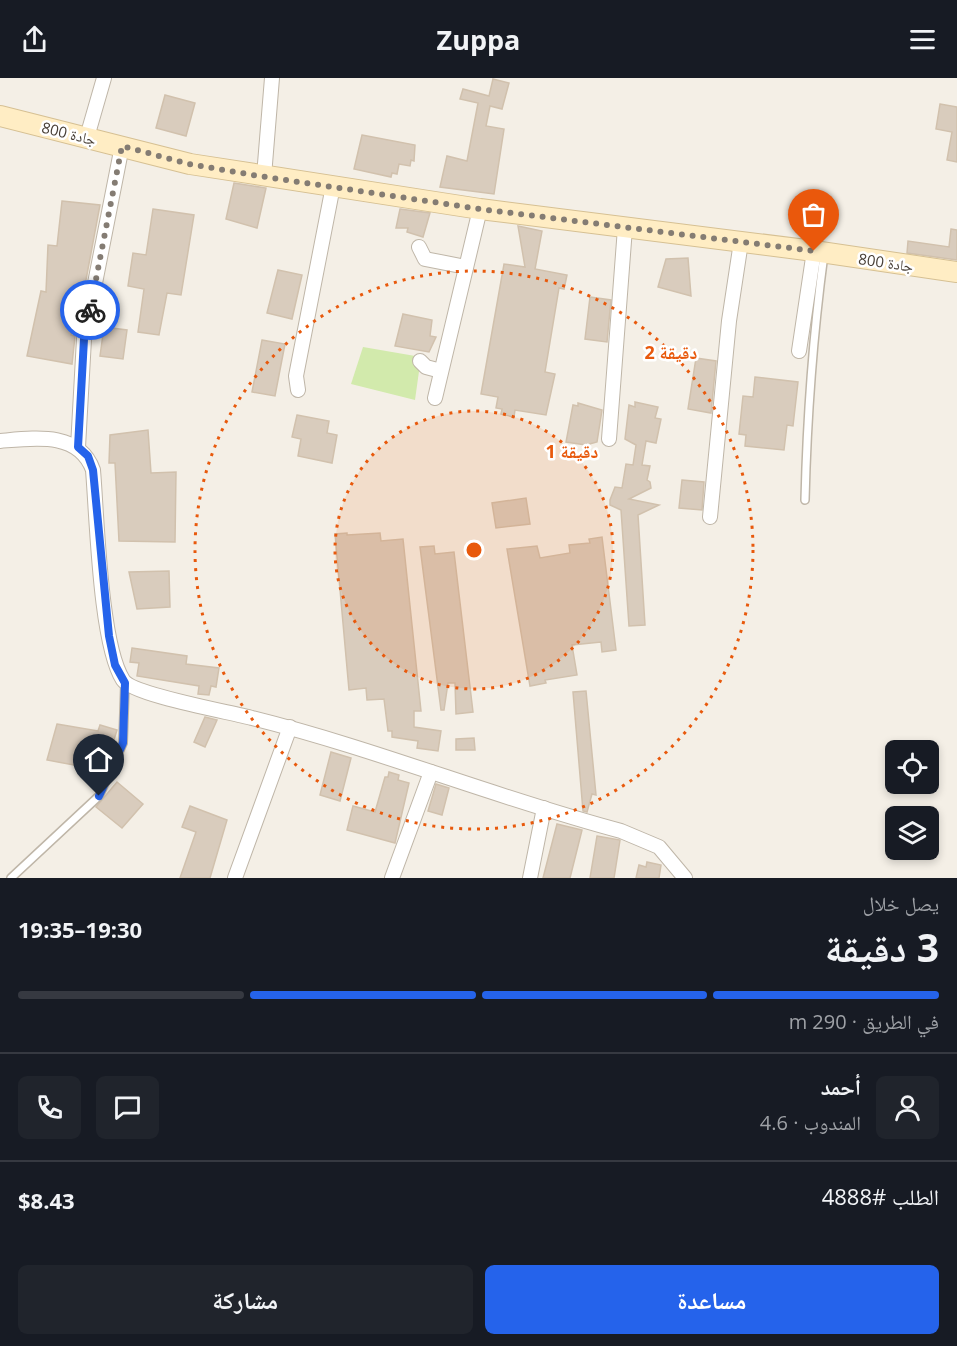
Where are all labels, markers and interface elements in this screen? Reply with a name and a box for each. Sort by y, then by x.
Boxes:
text: Zuppa [437,21,520,58]
icon: share [18,23,51,56]
icon: menu [906,23,939,56]
street label: جادة 800 [40,117,99,150]
pin [788,189,839,251]
icon: bag [797,198,830,231]
street label: جادة 800 [857,248,915,276]
courier [60,280,120,340]
icon: bike [74,294,107,327]
text: 2 دقيقة [645,340,698,364]
text: 1 دقيقة [546,439,599,463]
centre of rings [464,540,484,560]
pin [73,734,124,796]
map controls [885,740,939,860]
button: locate [885,740,939,794]
icon: home [82,743,115,776]
button: layers [885,806,939,860]
text: يصل خلال [863,890,939,917]
text: 19:30–19:35 [18,914,142,944]
text: 3 دقيقة [825,920,939,973]
text: في الطريق · 290 m [789,1008,939,1035]
text: أحمد [821,1071,861,1101]
button: phone [18,1076,81,1139]
button: chat [96,1076,159,1139]
button: person [876,1076,939,1139]
text: المندوب · 4.6 [760,1109,861,1136]
text: الطلب #4888 [822,1181,939,1211]
text: $8.43 [18,1185,75,1215]
button: مشاركة [18,1265,473,1334]
button: مساعدة [485,1265,939,1334]

